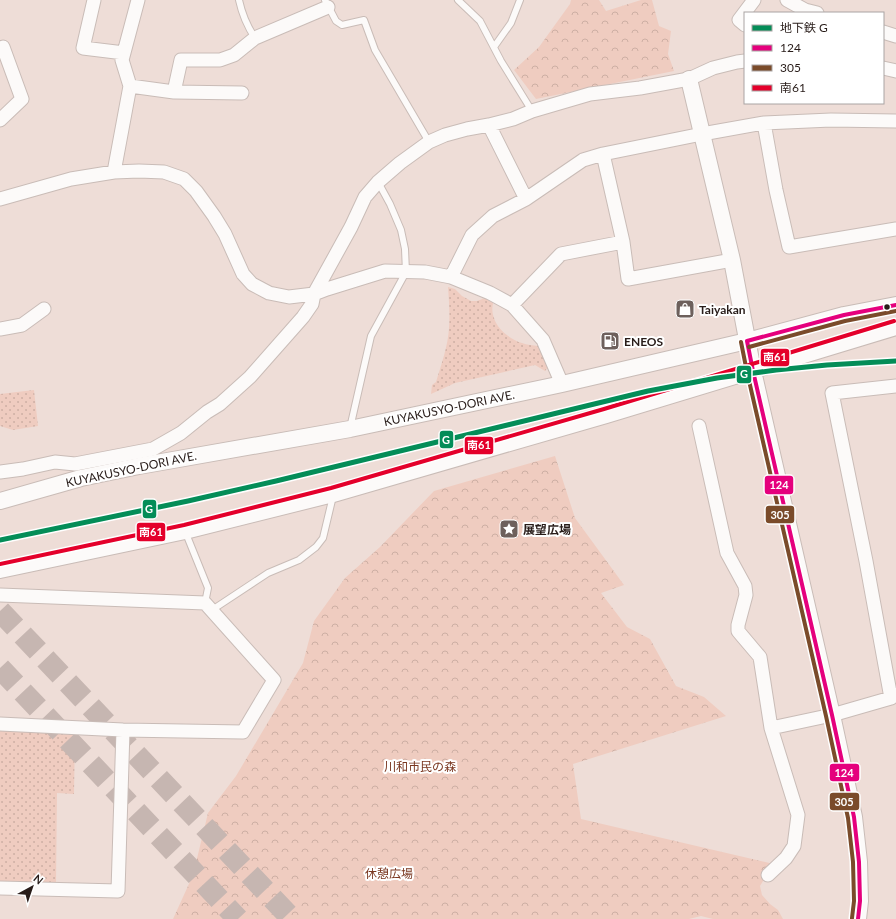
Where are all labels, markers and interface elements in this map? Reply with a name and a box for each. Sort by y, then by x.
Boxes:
legend [744,12,884,104]
text: 地下鉄 G [780,20,828,35]
text: 124 [780,40,801,55]
text: 305 [780,60,801,75]
text: 南61 [780,80,806,95]
shop icon: Taiyakan [674,298,696,320]
place label: Taiyakan [699,302,746,317]
unlabelled marker [882,302,892,312]
fuel station icon: ENEOS [599,330,621,352]
place label: ENEOS [624,334,664,349]
line badge: 南61 [760,348,790,367]
text: 南61 [763,350,787,363]
line badge: G [736,365,752,384]
text: G [740,367,748,380]
street label: KUYAKUSYO-DORI AVE. [382,387,516,429]
line badge: G [439,430,454,449]
text: G [442,433,450,446]
line badge: 南61 [464,436,494,455]
text: 南61 [467,438,491,451]
street label: KUYAKUSYO-DORI AVE. [64,448,198,490]
line badge: 124 [764,475,794,495]
text: 124 [769,478,789,491]
line badge: G [142,499,157,519]
text: G [145,502,153,515]
line badge: 305 [765,505,795,524]
text: 305 [770,508,790,521]
place icon: 展望広場 [498,518,520,540]
line badge: 南61 [136,522,166,542]
place label: 展望広場 [523,522,571,537]
text: 南61 [139,525,163,538]
park label: 川和市民の森 [384,759,456,774]
line badge: 124 [829,763,860,782]
text: 124 [834,766,854,779]
line badge: 305 [829,792,860,811]
text: 305 [834,795,854,808]
park label: 休憩広場 [365,866,413,881]
north arrow [12,867,52,907]
text: N [31,871,46,887]

